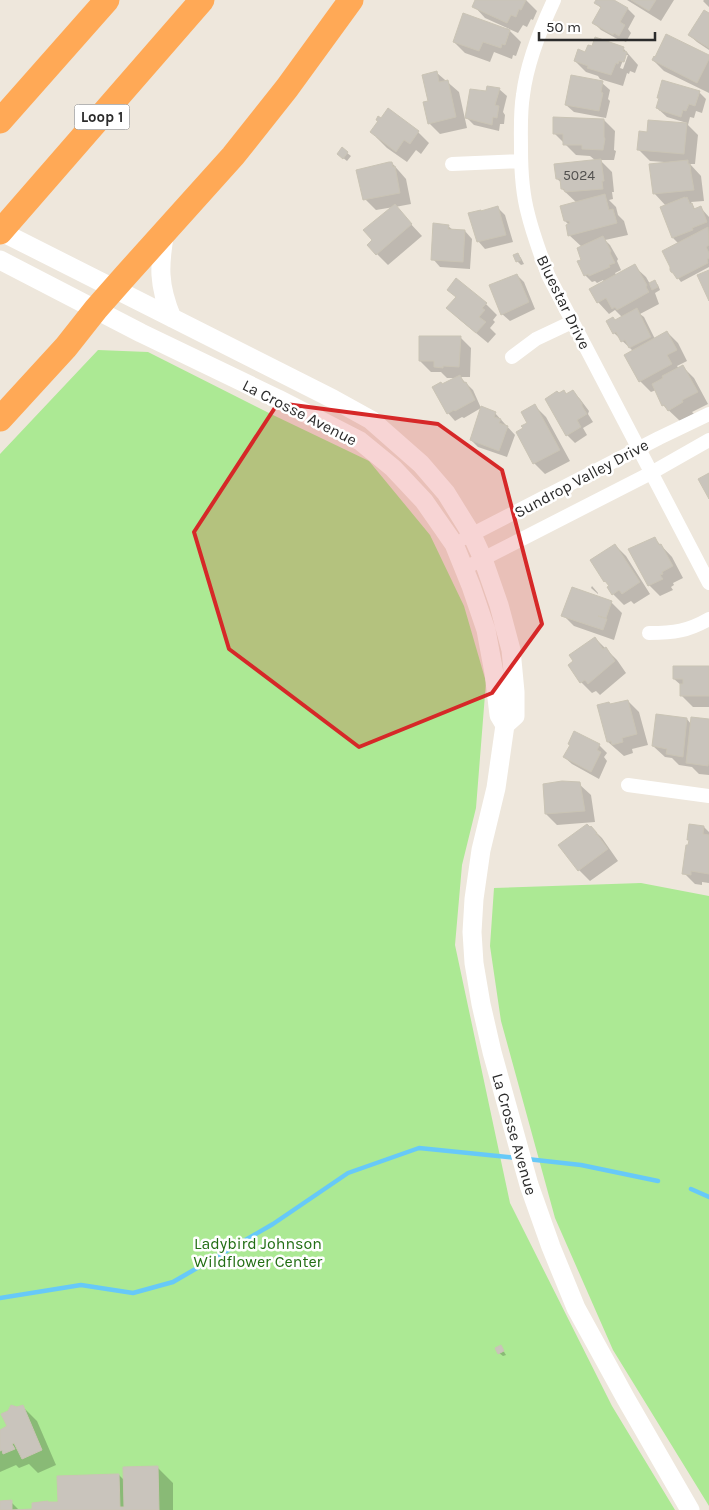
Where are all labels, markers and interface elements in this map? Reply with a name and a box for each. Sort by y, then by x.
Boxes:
scale bar [539,10,655,42]
text: 50 m [546,18,581,36]
road number: Loop 1 [74,104,130,130]
house number: 5024 [563,167,595,184]
street label: Bluestar Drive [533,252,595,352]
street label: La Crosse Avenue [239,375,360,449]
street label: Sundrop Valley Drive [511,435,652,522]
street label: La Crosse Avenue [488,1071,541,1197]
park label: Ladybird Johnson Wildflower Center [194,1234,323,1271]

